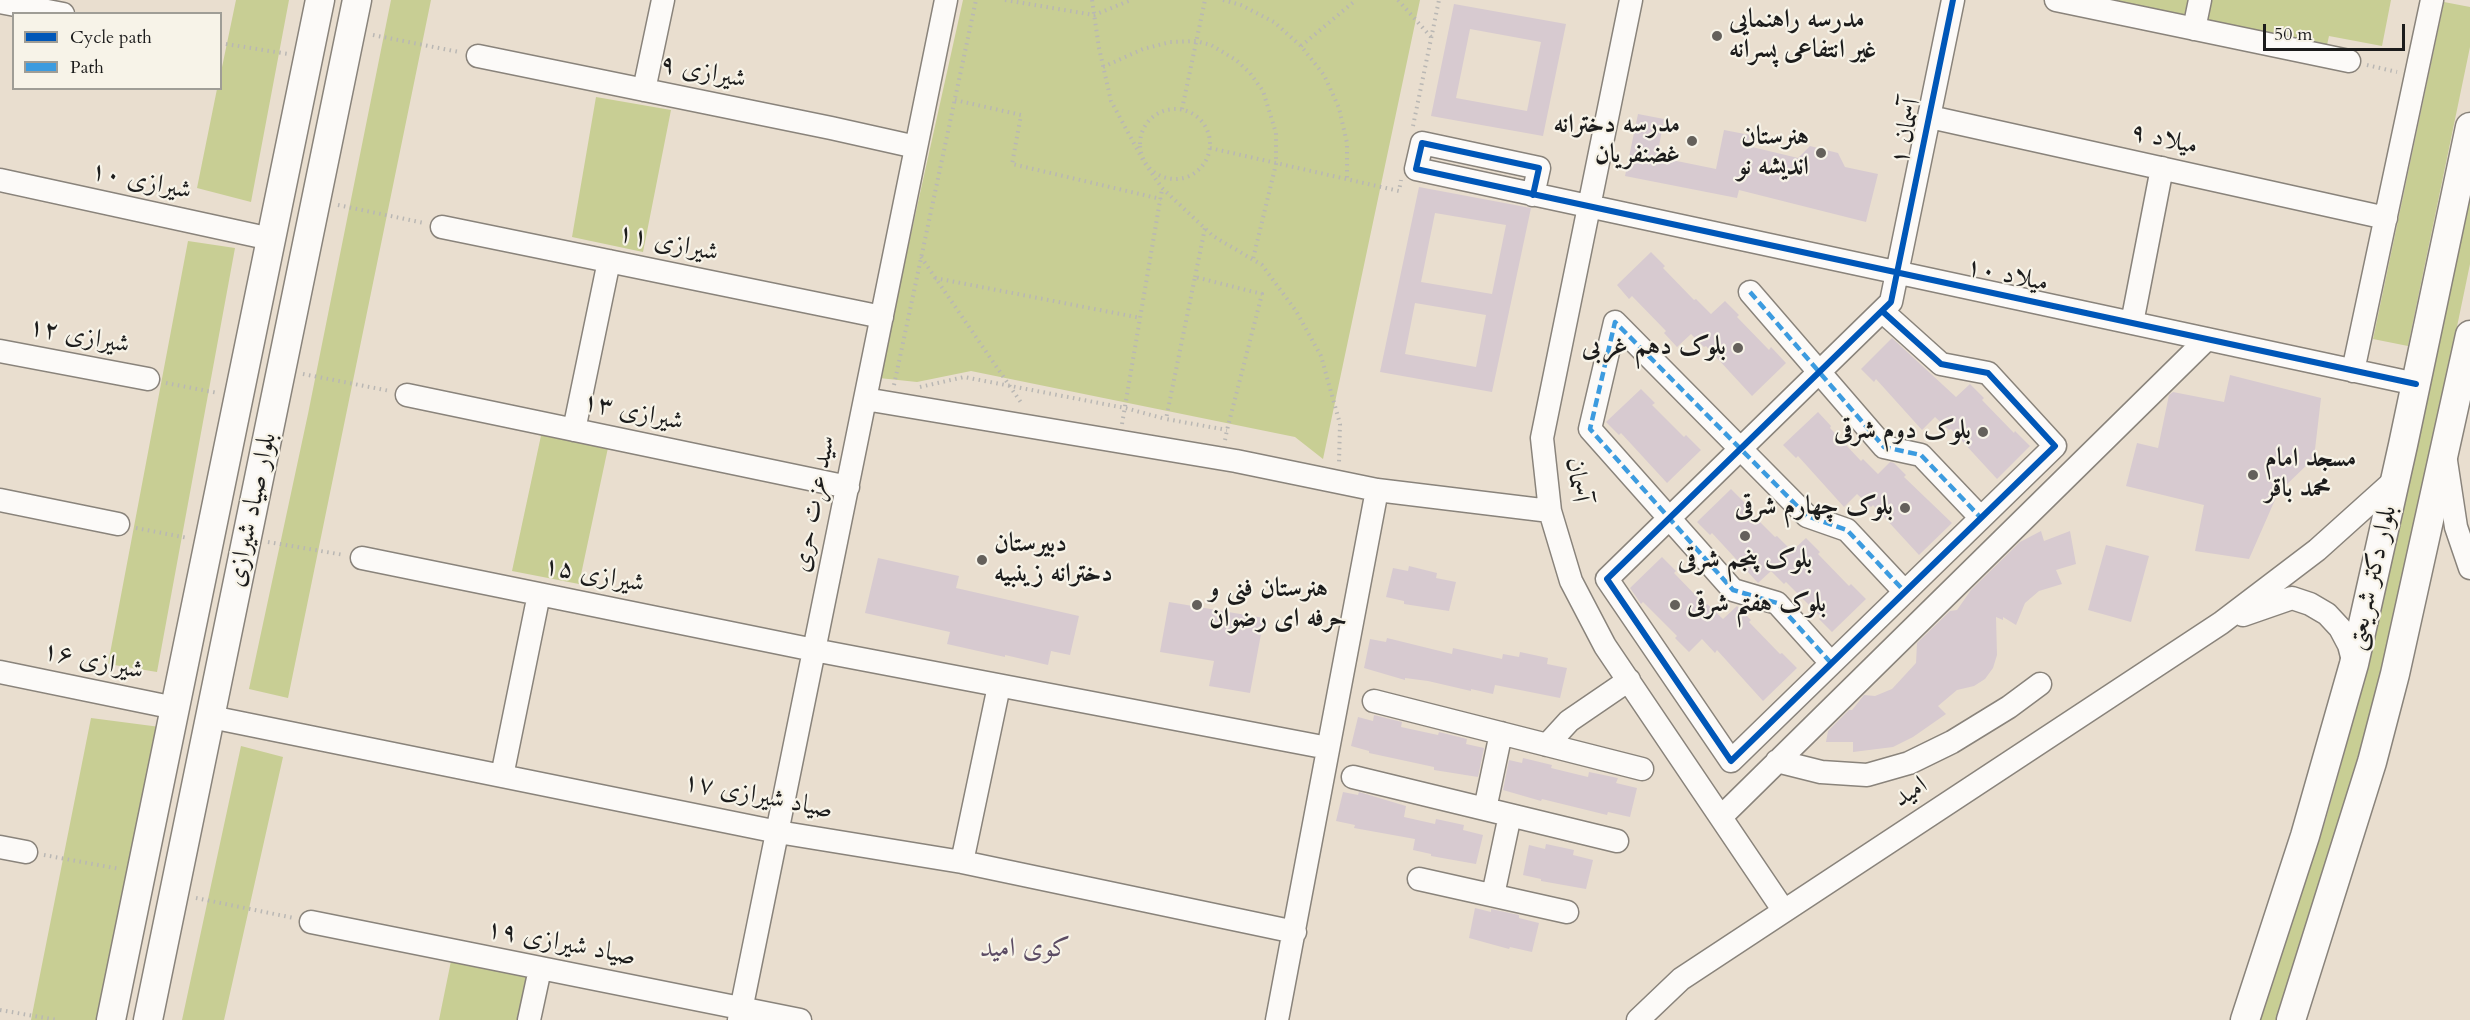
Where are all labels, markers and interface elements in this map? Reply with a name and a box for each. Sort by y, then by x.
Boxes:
place label: مدرسه راهنمایی غیر انتفاعی پسرانه [1729,5,1876,66]
legend [12,12,222,90]
scale bar [2266,12,2408,50]
text: 50 m [2274,22,2313,47]
text: Cycle path [70,25,152,50]
marker: مدرسه راهنمایی غیر انتفاعی پسرانه [1710,29,1724,43]
street label: شیرازی ۹ [657,49,749,97]
text: Path [70,55,104,80]
street label: آسمان ۱ [1885,96,1929,168]
place label: مدرسه دخترانه غضنفریان [1553,110,1680,172]
street label: میلاد ۹ [2127,117,2201,163]
place label: هنرستان اندیشه نو [1737,122,1809,184]
marker: مدرسه دخترانه غضنفریان [1685,134,1699,148]
marker: هنرستان اندیشه نو [1814,146,1828,160]
street label: شیرازی ۱۰ [88,156,194,208]
street label: شیرازی ۱۱ [615,218,721,270]
street label: میلاد ۱۰ [1963,252,2051,300]
street label: شیرازی ۱۲ [26,312,132,362]
place label: بلوک دهم غربی [1582,332,1726,364]
marker: بلوک دهم غربی [1731,341,1745,355]
street label: شیرازی ۱۳ [580,387,686,439]
place label: بلوک دوم شرقی [1834,416,1971,448]
marker: بلوک دوم شرقی [1976,425,1990,439]
street label: بلوار صیاد شیرازی [221,430,285,590]
street label: سید عزت حری [786,433,844,575]
place label: مسجد امام محمد باقر [2265,444,2356,506]
street label: آسمان [1558,456,1594,504]
marker: مسجد امام محمد باقر [2246,468,2260,482]
place label: بلوک چهارم شرقی [1735,492,1893,524]
marker: بلوک چهارم شرقی [1898,501,1912,515]
street label: بلوار دکتر شریعتی [2341,503,2405,653]
place label: دبیرستان دخترانه زینبیه [994,529,1113,590]
marker: بلوک پنجم شرقی [1738,529,1752,543]
place label: بلوک پنجم شرقی [1678,545,1812,577]
street label: شیرازی ۱۵ [541,551,647,601]
marker: دبیرستان دخترانه زینبیه [975,553,989,567]
place label: هنرستان فنی و حرفه ای رضوان [1209,574,1347,636]
place label: بلوک هفتم شرقی [1687,589,1826,621]
marker: هنرستان فنی و حرفه ای رضوان [1190,598,1204,612]
marker: بلوک هفتم شرقی [1668,598,1682,612]
street label: شیرازی ۱۶ [40,636,146,688]
street label: صیاد شیرازی ۱۷ [681,767,835,827]
street label: امید [1888,771,1934,815]
street label: صیاد شیرازی ۱۹ [484,914,638,974]
district label: کوی امید [980,934,1070,966]

